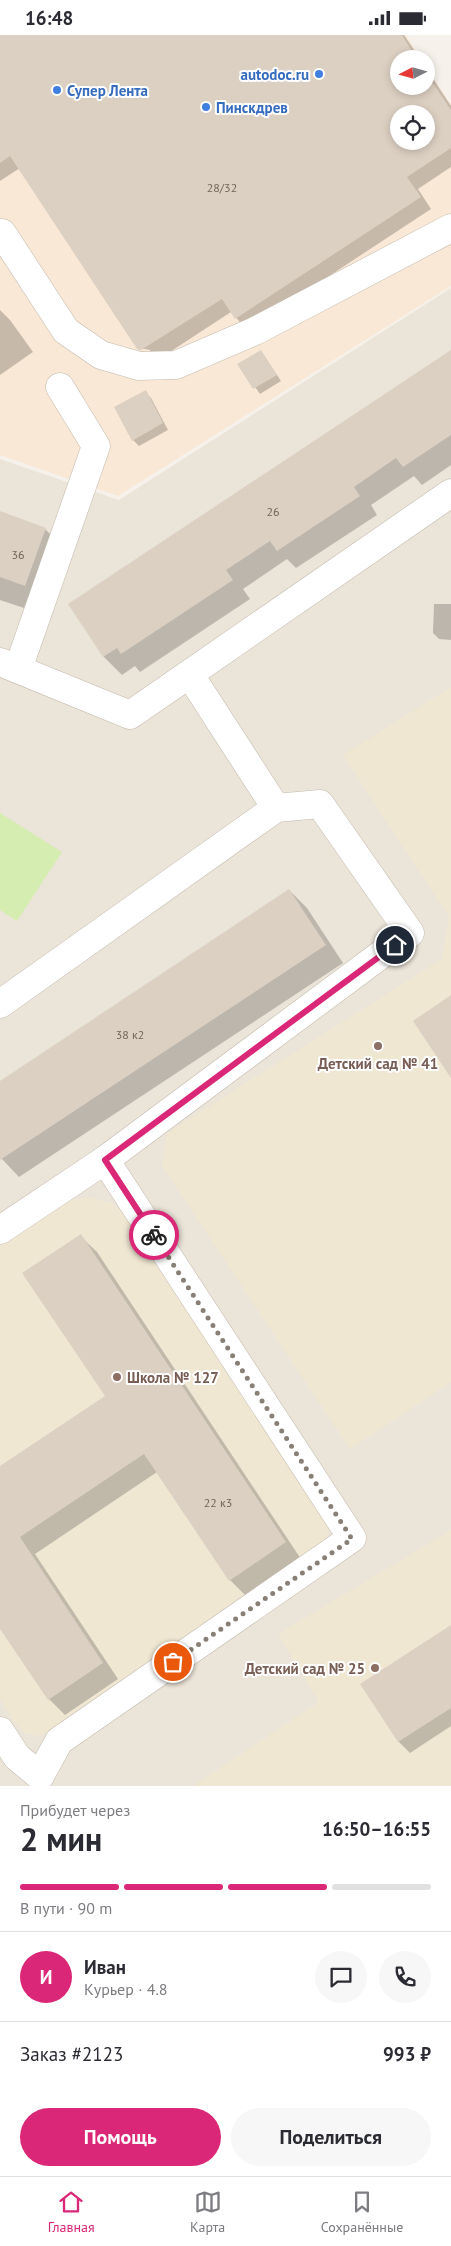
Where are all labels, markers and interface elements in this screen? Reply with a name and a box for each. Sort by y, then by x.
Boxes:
text: 16:48 [25,6,73,30]
north arrow [390,50,435,95]
map controls [390,50,435,150]
place label: autodoc.ru [241,65,309,84]
marker: autodoc.ru [313,68,325,80]
place label: Супер Лента [67,81,148,100]
marker: Супер Лента [51,84,63,96]
place label: Пинскдрев [216,98,288,117]
marker: Пинскдрев [200,101,212,113]
button: locate [390,105,435,150]
house number: 28/32 [207,180,237,195]
house number: 26 [266,504,280,519]
house number: 36 [11,547,25,562]
pin [374,924,416,966]
icon: home [381,931,409,959]
house number: 38 к2 [116,1027,144,1042]
marker: Детский сад № 41 [372,1040,384,1052]
place label: Детский сад № 41 [318,1054,438,1073]
courier [129,1210,179,1260]
icon: bike [140,1221,168,1249]
place label: Школа № 127 [127,1368,219,1387]
marker: Школа № 127 [111,1371,123,1383]
house number: 22 к3 [204,1495,232,1510]
pin [152,1641,194,1683]
icon: bag [159,1648,187,1676]
place label: Детский сад № 25 [245,1659,365,1678]
marker: Детский сад № 25 [369,1662,381,1674]
text: Прибудет через [20,1800,130,1820]
text: 16:50–16:55 [322,1817,431,1841]
text: 2 мин [20,1818,102,1860]
text: В пути · 90 m [20,1898,112,1918]
button: chat [315,1951,367,2003]
button: phone [379,1951,431,2003]
text: Иван [84,1955,126,1979]
text: И [40,1965,52,1989]
text: Курьер · 4.8 [84,1979,168,1999]
text: Заказ #2123 [20,2042,123,2066]
text: 993 ₽ [383,2042,431,2066]
button: Помощь [20,2108,221,2166]
button: Поделиться [231,2108,431,2166]
tab: Главная [48,2188,95,2236]
tab: Карта [190,2188,225,2236]
tab: Сохранённые [321,2188,403,2236]

